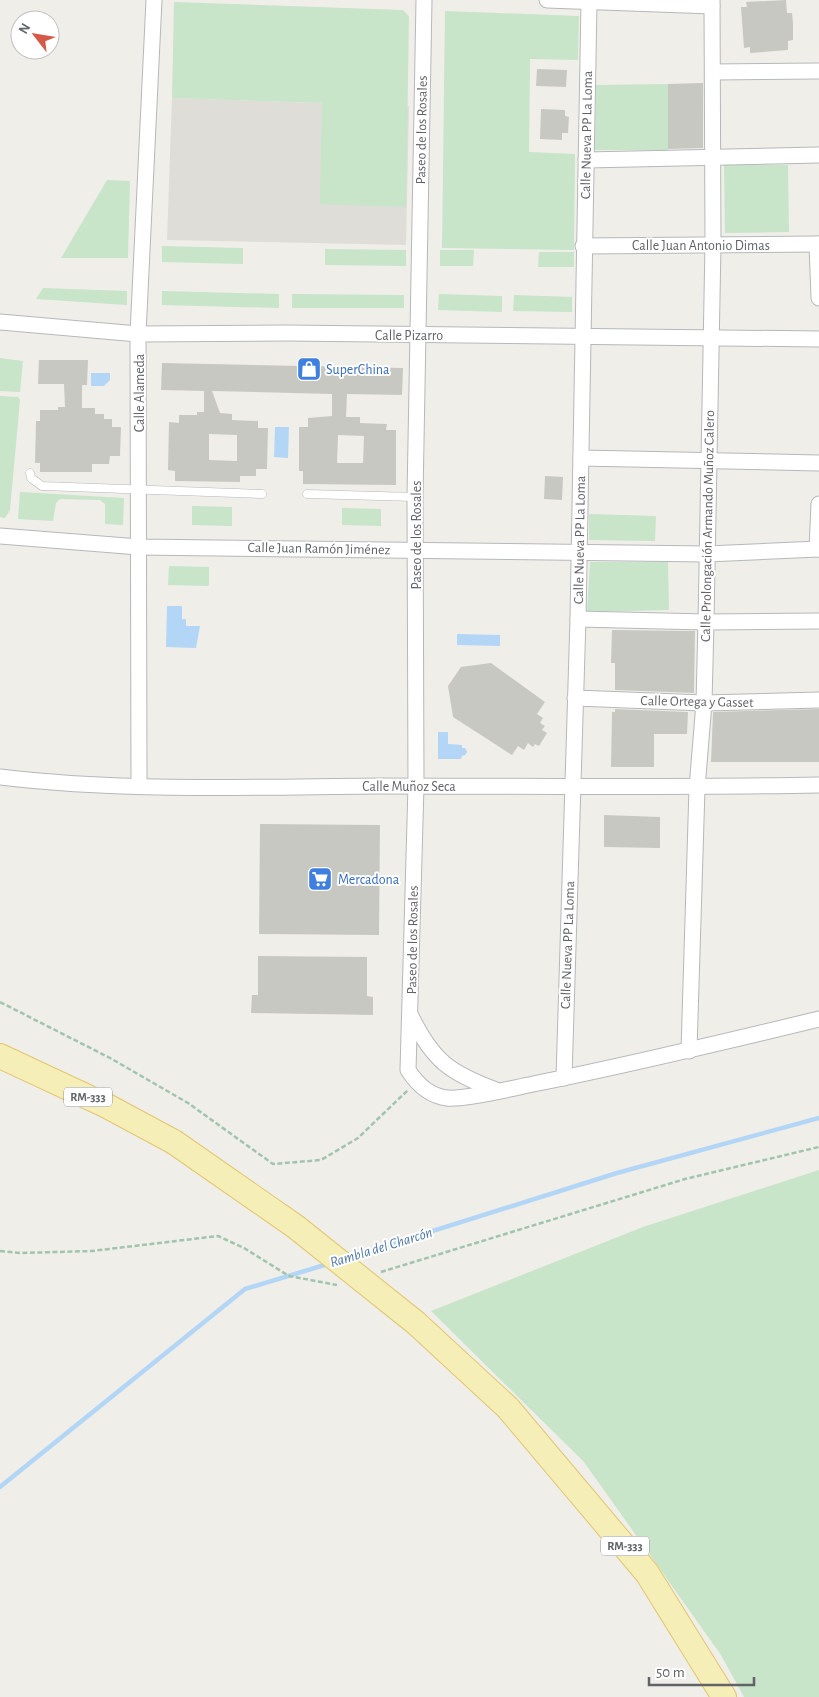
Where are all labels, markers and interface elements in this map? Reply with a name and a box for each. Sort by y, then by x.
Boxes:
north arrow [10,10,60,60]
text: N [16,21,33,37]
street label: Calle Nueva PP La Loma [579,70,595,199]
street label: Paseo de los Rosales [414,75,430,185]
street label: Calle Juan Antonio Dimas [632,239,770,253]
street label: Calle Pizarro [375,329,443,343]
street label: Calle Alameda [133,353,147,432]
shop icon: SuperChina [296,356,322,382]
place label: SuperChina [326,363,390,377]
street label: Calle Prolongación Armando Muñoz Calero [699,410,717,642]
street label: Calle Nueva PP La Loma [572,475,588,604]
street label: Paseo de los Rosales [410,481,424,589]
street label: Calle Juan Ramón Jiménez [247,541,391,557]
street label: Calle Ortega y Gasset [640,694,754,710]
street label: Calle Muñoz Seca [362,780,456,794]
supermarket icon: Mercadona [307,866,333,892]
place label: Mercadona [338,873,400,887]
street label: Calle Nueva PP La Loma [559,880,577,1009]
street label: Paseo de los Rosales [405,885,421,995]
road number: RM-333 [64,1088,112,1106]
water label: Rambla del Charcón [328,1225,434,1270]
road number: RM-333 [601,1536,649,1555]
scale bar [649,1654,754,1686]
text: 50 m [656,1665,685,1680]

